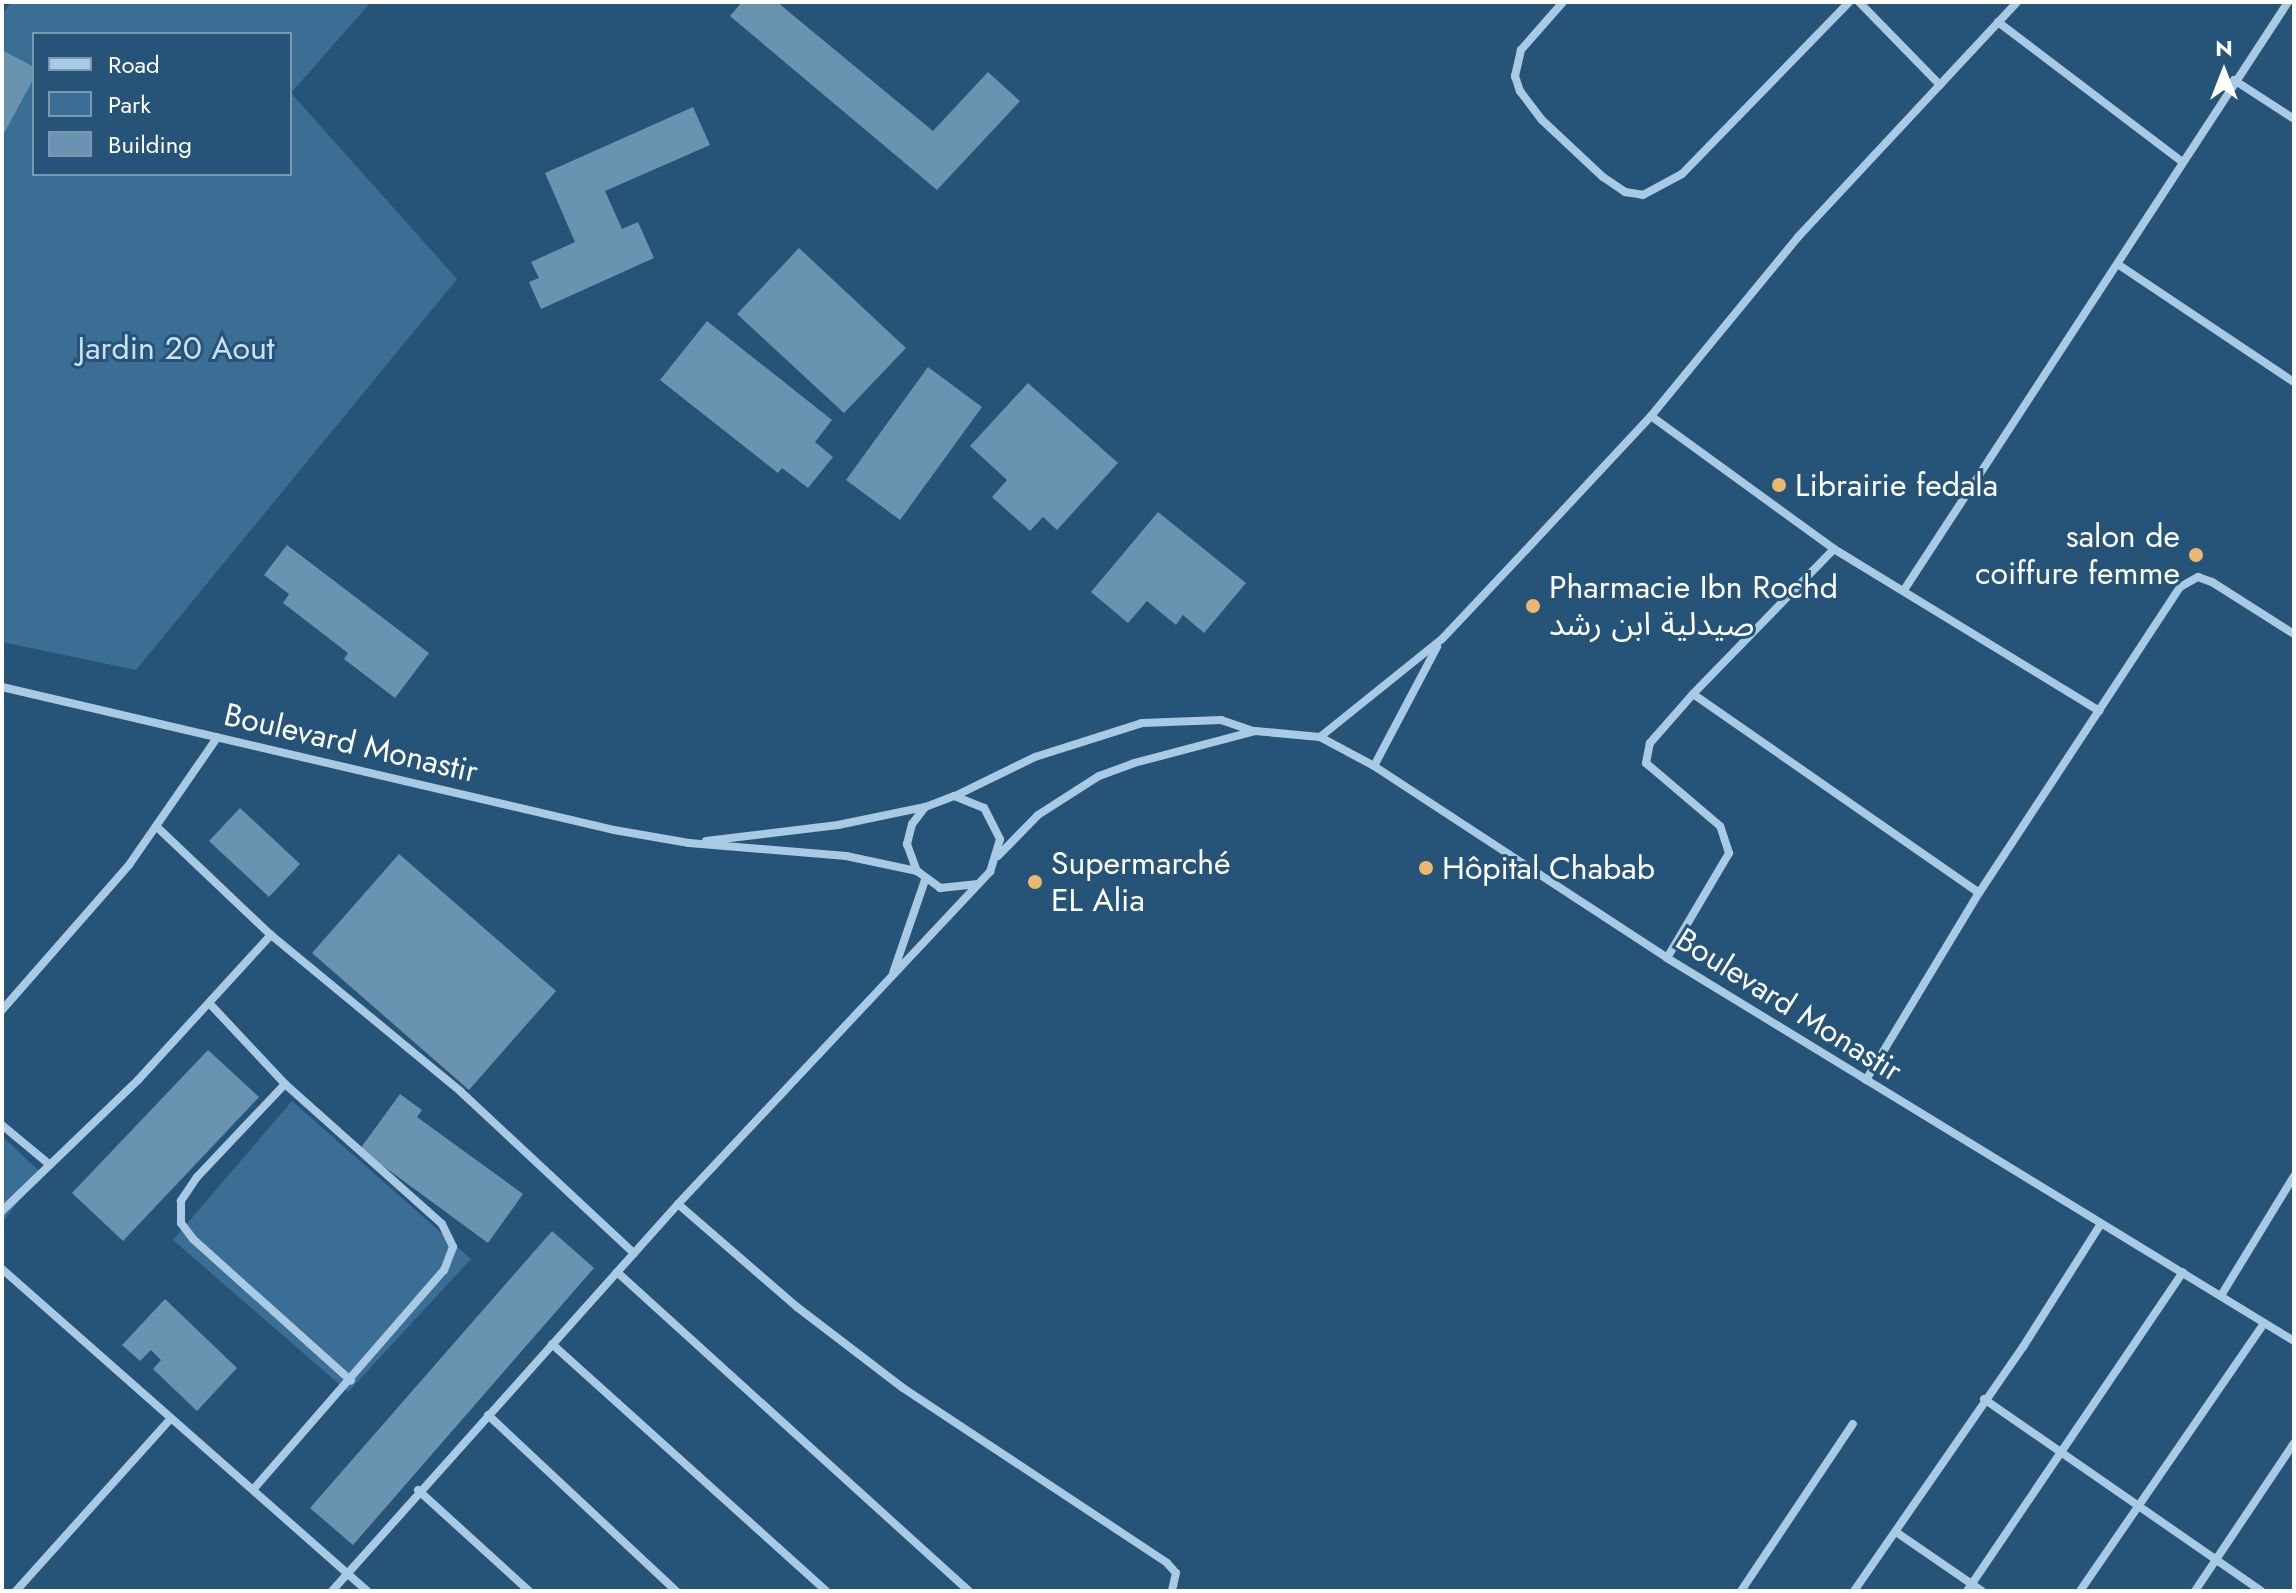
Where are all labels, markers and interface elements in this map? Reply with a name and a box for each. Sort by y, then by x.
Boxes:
legend [32,32,292,176]
north arrow [2184,32,2264,112]
text: N [2215,32,2233,64]
text: Road [108,47,160,82]
text: Park [108,87,151,122]
text: Building [108,127,192,162]
park label: Jardin 20 Aout [77,329,275,367]
place label: Librairie fedala [1795,466,1998,504]
marker: Librairie fedala [1770,476,1788,494]
place label: salon de coiffure femme [1975,518,2180,593]
marker: salon de coiffure femme [2187,546,2205,564]
place label: Pharmacie Ibn Rochd صيدلية ابن رشد [1549,569,1838,644]
marker: Pharmacie Ibn Rochd صيدلية ابن رشد [1524,597,1542,615]
street label: Boulevard Monastir [220,695,482,791]
place label: Supermarché EL Alia [1051,845,1230,920]
place label: Hôpital Chabab [1442,849,1655,887]
marker: Hôpital Chabab [1417,859,1435,877]
marker: Supermarché EL Alia [1026,873,1044,891]
street label: Boulevard Monastir [1669,920,1909,1090]

